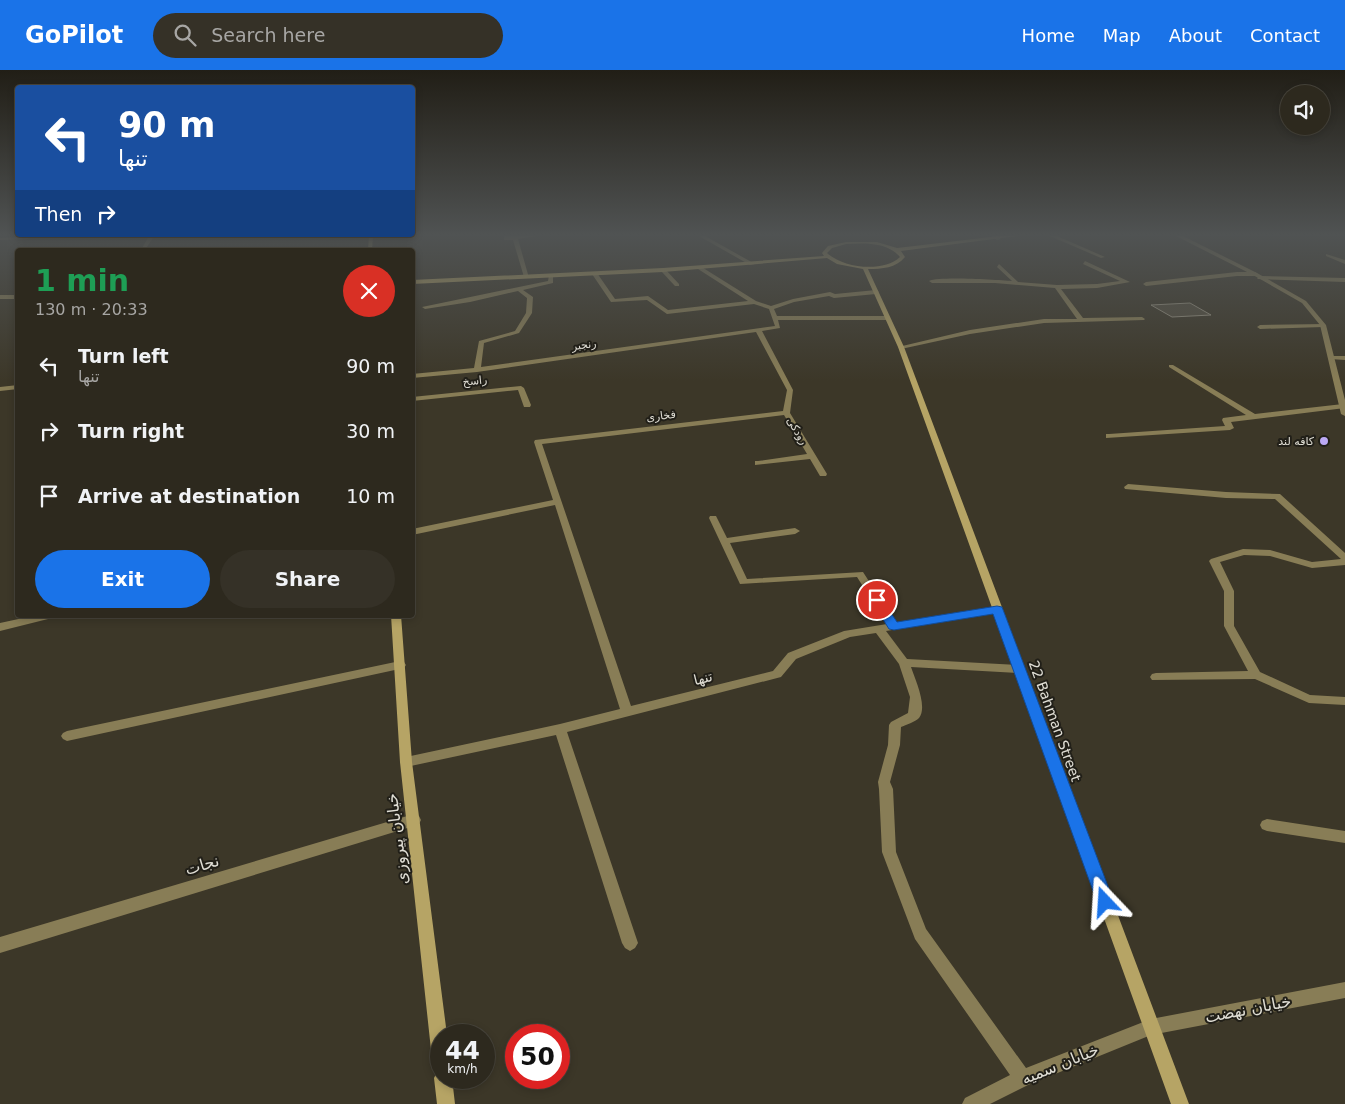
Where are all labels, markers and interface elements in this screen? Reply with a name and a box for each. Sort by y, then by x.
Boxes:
search box [153,13,503,58]
text: GoPilot [25,21,123,49]
icon: search [171,21,199,49]
text: Search here [211,24,325,46]
text: Home [1022,25,1075,46]
text: Map [1103,25,1141,46]
text: About [1169,25,1222,46]
text: Contact [1250,25,1320,46]
map controls [1280,85,1330,135]
button: sound [1280,85,1330,135]
icon: left [35,105,100,170]
text: 90 m [118,105,215,145]
text: تنها [118,146,148,171]
icon: right [92,200,120,228]
text: Then [35,203,82,225]
text: 1 min [35,263,129,298]
button: close [343,265,395,317]
text: 130 m · 20:33 [35,300,148,319]
street label: رنجبر [570,337,597,353]
text: Turn left [78,345,169,367]
icon: left [35,352,63,380]
text: 90 m [346,355,395,377]
text: تنها [78,367,100,386]
street label: راسخ [462,373,488,389]
street label: فخاری [645,408,677,424]
street label: رودکی [784,415,810,447]
icon: right [35,417,63,445]
text: Turn right [78,420,184,442]
text: 30 m [346,420,395,442]
place label: كافه لند [1278,435,1315,448]
marker: كافه لند [1318,435,1330,447]
icon: arrive [35,482,63,510]
text: Arrive at destination [78,485,300,507]
text: 10 m [346,485,395,507]
button: Exit [35,550,210,608]
button: Share [220,550,395,608]
pin [856,579,898,621]
icon: arrive [863,586,891,614]
street label: 22 Bahman Street [1026,658,1084,784]
street label: تنها [692,668,714,689]
street label: خیابان پیروزی [382,792,413,886]
street label: نجات [183,851,221,879]
position arrow [1078,875,1130,927]
street label: خیابان نهضت [1203,991,1293,1028]
speed limit sign: 50 [505,1024,570,1089]
text: 44 [445,1036,480,1065]
street label: خیابان سمیه [1019,1040,1101,1088]
text: km/h [447,1062,478,1076]

